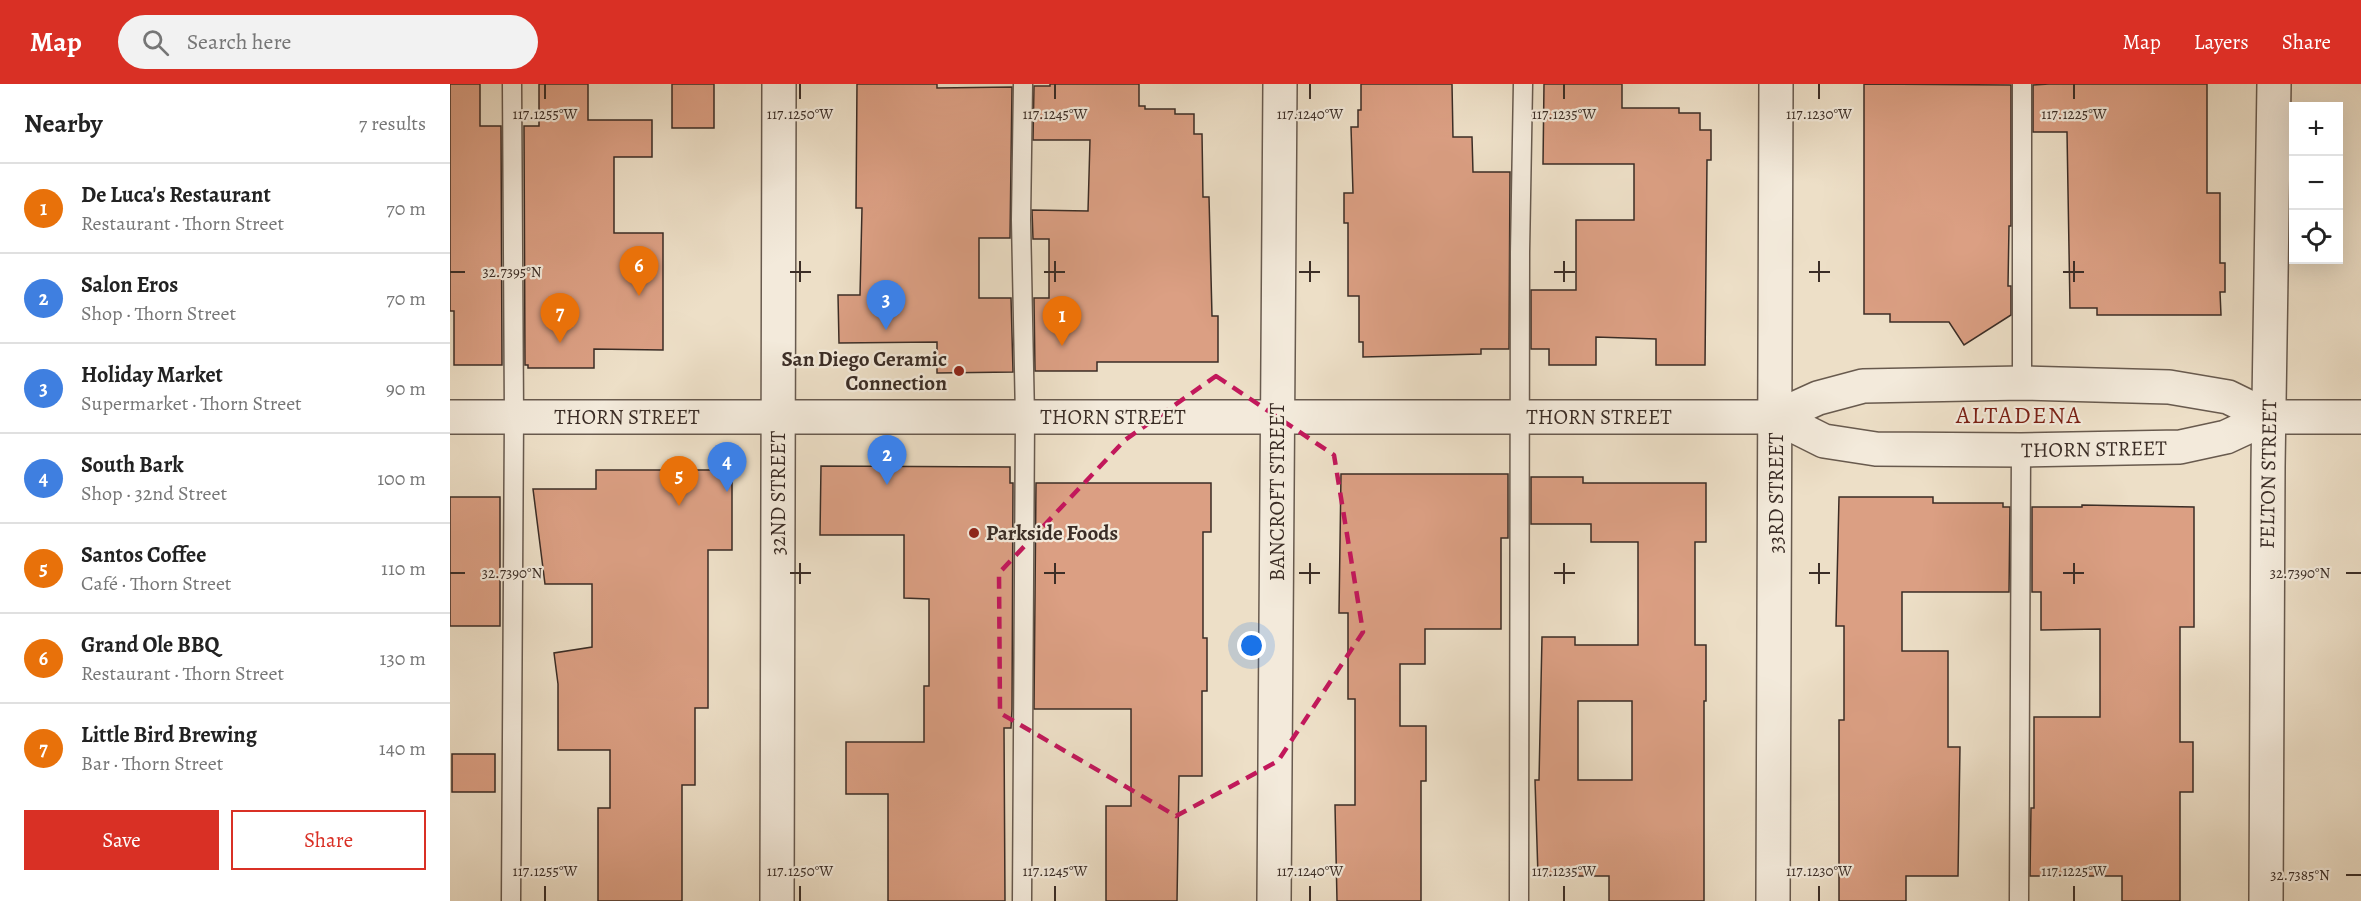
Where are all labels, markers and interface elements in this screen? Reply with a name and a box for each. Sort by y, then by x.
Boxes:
search box [118,15,538,69]
text: Map [30,23,82,61]
icon: search [139,26,172,59]
text: Search here [187,27,291,57]
text: Map [2122,28,2161,56]
text: Layers [2194,28,2249,56]
text: Share [2282,28,2331,56]
map controls [2289,102,2343,264]
button: + [2289,102,2343,156]
text: 117.1255°W [513,104,577,124]
text: 117.1250°W [767,104,833,124]
text: 117.1245°W [1022,104,1088,124]
text: 117.1240°W [1277,104,1343,124]
text: 117.1235°W [1532,104,1596,124]
text: 117.1230°W [1786,104,1852,124]
text: 117.1225°W [2041,104,2107,124]
text: Nearby [24,106,103,141]
text: 7 results [359,110,426,137]
button: − [2289,156,2343,210]
text: De Luca's Restaurant [81,180,271,210]
text: 1 [40,195,47,222]
text: 70 m [386,195,426,222]
text: Restaurant · Thorn Street [81,210,284,237]
button: locate [2289,210,2343,264]
pin: 6 [620,246,658,296]
text: 32.7395°N [482,262,542,282]
text: Salon Eros [81,270,178,300]
pin: 3 [866,280,906,330]
text: 2 [39,285,48,312]
text: 70 m [386,285,426,312]
pin: 7 [540,294,580,343]
pin: 1 [1042,296,1082,346]
text: Shop · Thorn Street [81,300,236,327]
place label: San Diego Ceramic Connection [782,345,947,397]
text: Holiday Market [81,360,223,390]
marker: San Diego Ceramic Connection [952,364,966,378]
text: 3 [39,375,48,402]
text: 90 m [386,375,426,402]
text: Supermarket · Thorn Street [81,390,302,417]
street label: FELTON STREET [2253,398,2283,549]
district label: ALTADENA [1955,399,2082,431]
street label: BANCROFT STREET [1263,402,1291,581]
street label: THORN STREET [554,403,700,431]
street label: THORN STREET [1040,403,1186,431]
street label: THORN STREET [1526,403,1672,431]
street label: 32ND STREET [764,430,792,555]
street label: 33RD STREET [1762,432,1790,553]
street label: THORN STREET [2021,434,2168,464]
pin: 2 [868,436,906,485]
pin: 4 [708,442,746,492]
text: South Bark [81,450,184,480]
pin: 5 [660,456,698,506]
text: 4 [39,465,48,492]
text: 100 m [377,465,426,492]
text: Shop · 32nd Street [81,480,227,507]
place label: Parkside Foods [986,519,1118,547]
marker: Parkside Foods [967,526,981,540]
text: Santos Coffee [81,540,206,570]
text: 5 [39,555,48,582]
text: 110 m [381,555,426,582]
text: 32.7390°N [482,563,543,583]
text: 32.7390°N [2270,563,2331,583]
text: Café · Thorn Street [81,570,231,597]
text: Grand Ole BBQ [81,630,220,660]
your location [1237,631,1266,660]
text: 6 [39,645,48,672]
text: 130 m [380,645,426,672]
text: Restaurant · Thorn Street [81,660,284,687]
text: Little Bird Brewing [81,720,257,750]
text: 7 [39,735,48,762]
text: 140 m [379,735,426,762]
text: Bar · Thorn Street [81,750,223,777]
button: Save [24,810,219,870]
button: Share [231,810,426,870]
text: 117.1255°W [513,861,577,881]
text: 117.1250°W [767,861,833,881]
text: 117.1245°W [1022,861,1088,881]
text: 117.1240°W [1277,861,1343,881]
text: 117.1235°W [1532,861,1596,881]
text: 117.1230°W [1786,861,1852,881]
text: 117.1225°W [2041,861,2107,881]
text: 32.7385°N [2270,865,2330,885]

